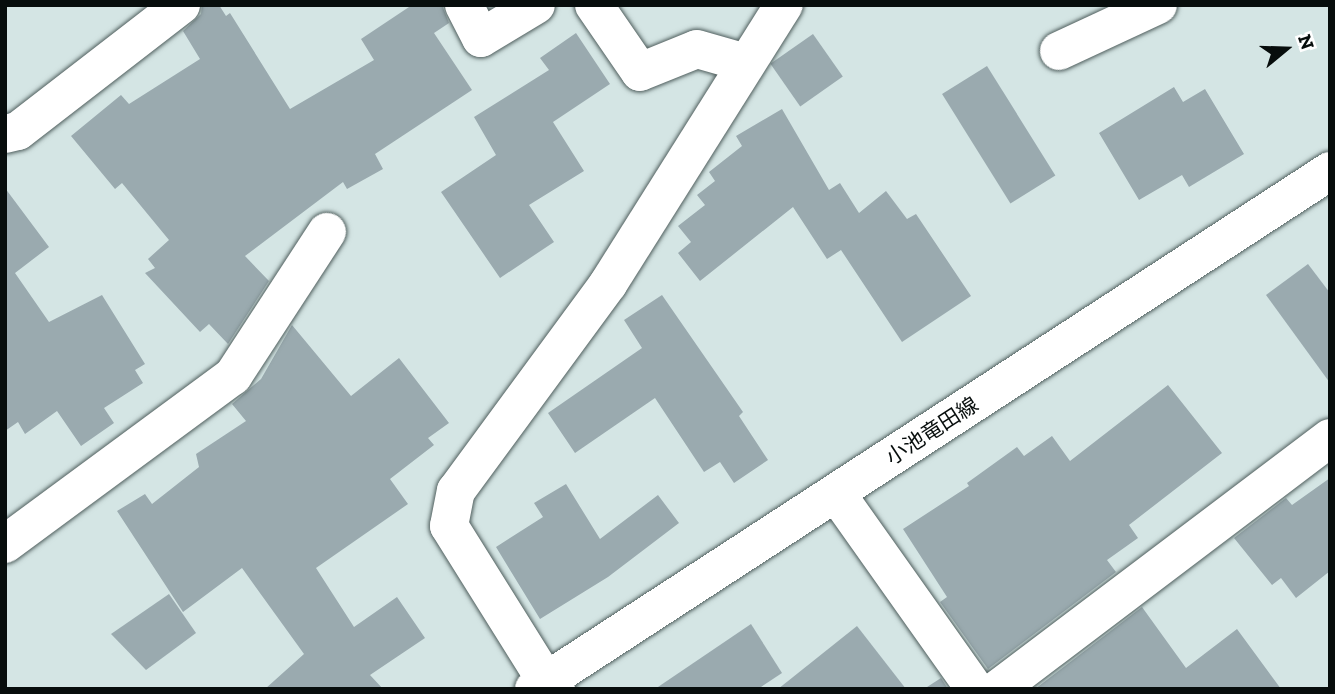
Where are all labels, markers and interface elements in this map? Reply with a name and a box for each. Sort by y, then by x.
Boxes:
north arrow [1251,14,1321,84]
text: N [1293,31,1320,53]
street label: 小池竜田線 [881,392,983,470]

